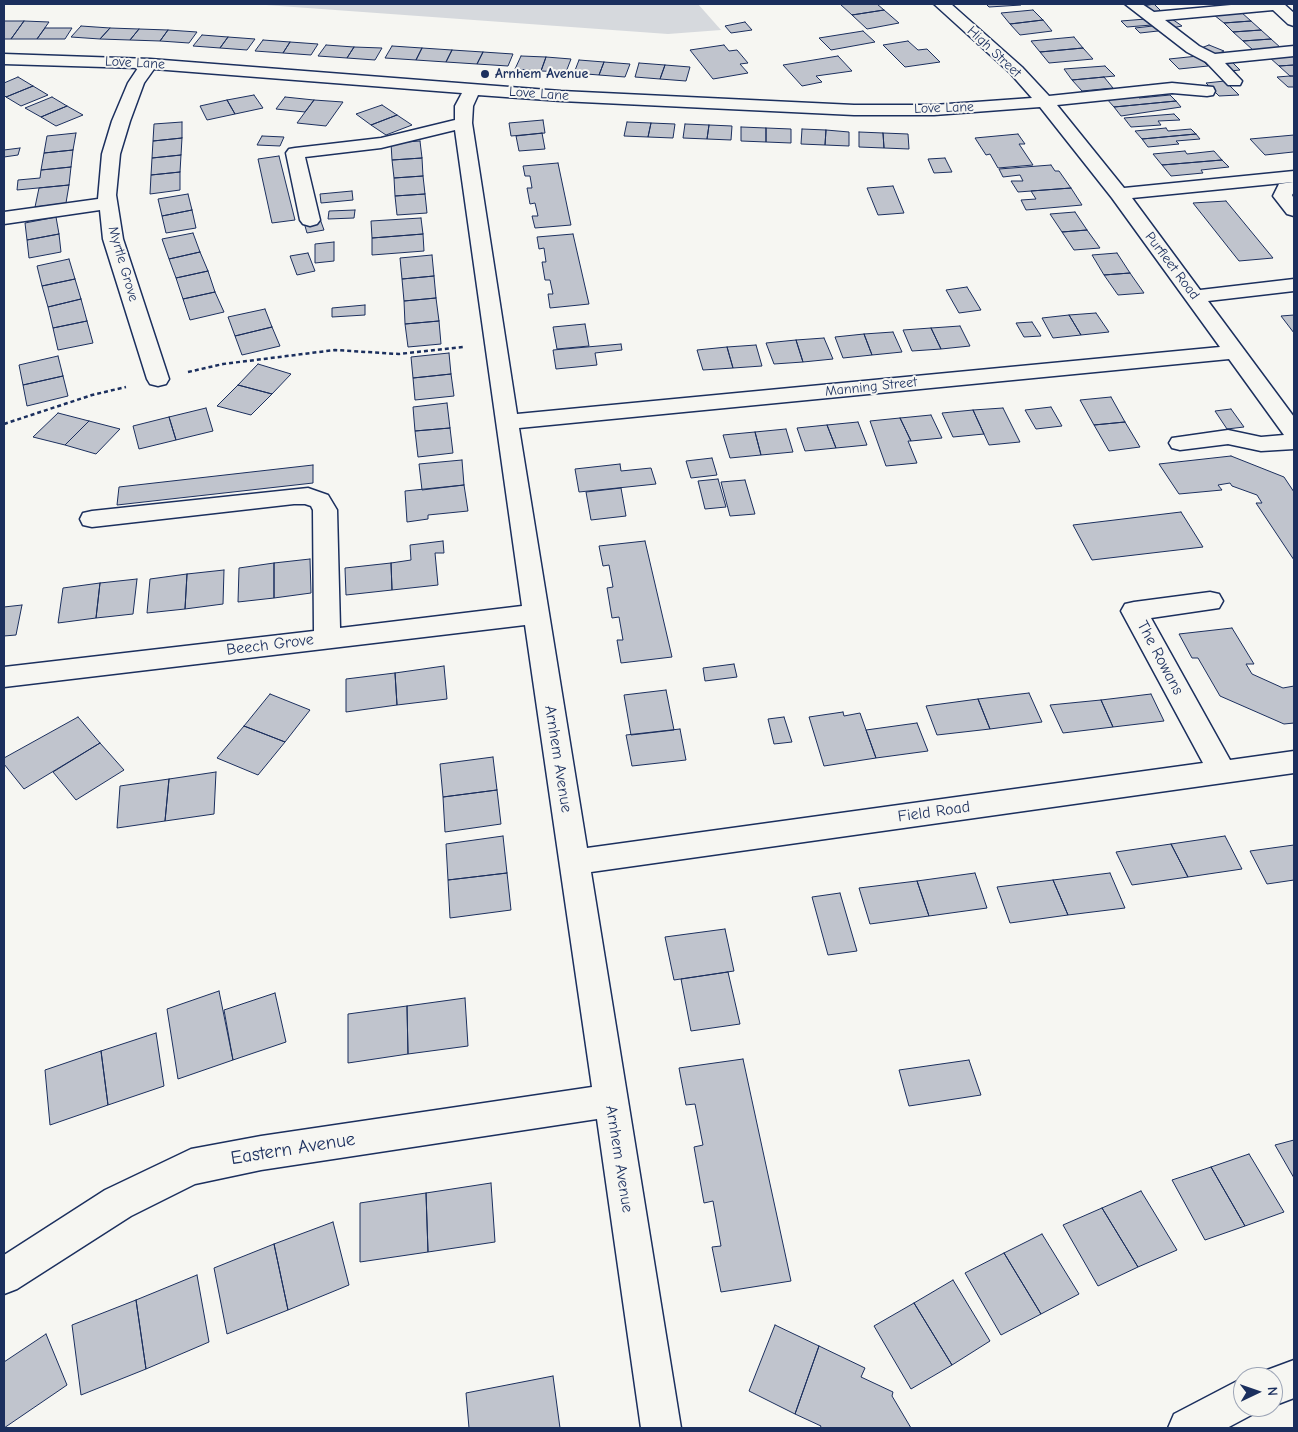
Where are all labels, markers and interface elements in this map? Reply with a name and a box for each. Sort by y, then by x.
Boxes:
street label: High Street [963,23,1025,81]
street label: Love Lane [105,53,165,73]
place label: Arnhem Avenue [495,66,588,82]
marker: Arnhem Avenue [479,68,491,80]
street label: Love Lane [508,84,570,104]
street label: Love Lane [914,99,974,117]
street label: Myrtle Grove [104,224,142,304]
street label: Purfleet Road [1141,229,1203,303]
street label: Manning Street [824,374,918,400]
street label: The Rowans [1133,618,1187,698]
street label: Beech Grove [225,630,315,660]
street label: Arnhem Avenue [540,704,576,814]
street label: Field Road [897,797,971,827]
street label: Arnhem Avenue [601,1104,637,1214]
street label: Eastern Avenue [229,1128,357,1170]
north arrow [1233,1367,1283,1417]
text: N [1264,1386,1281,1396]

